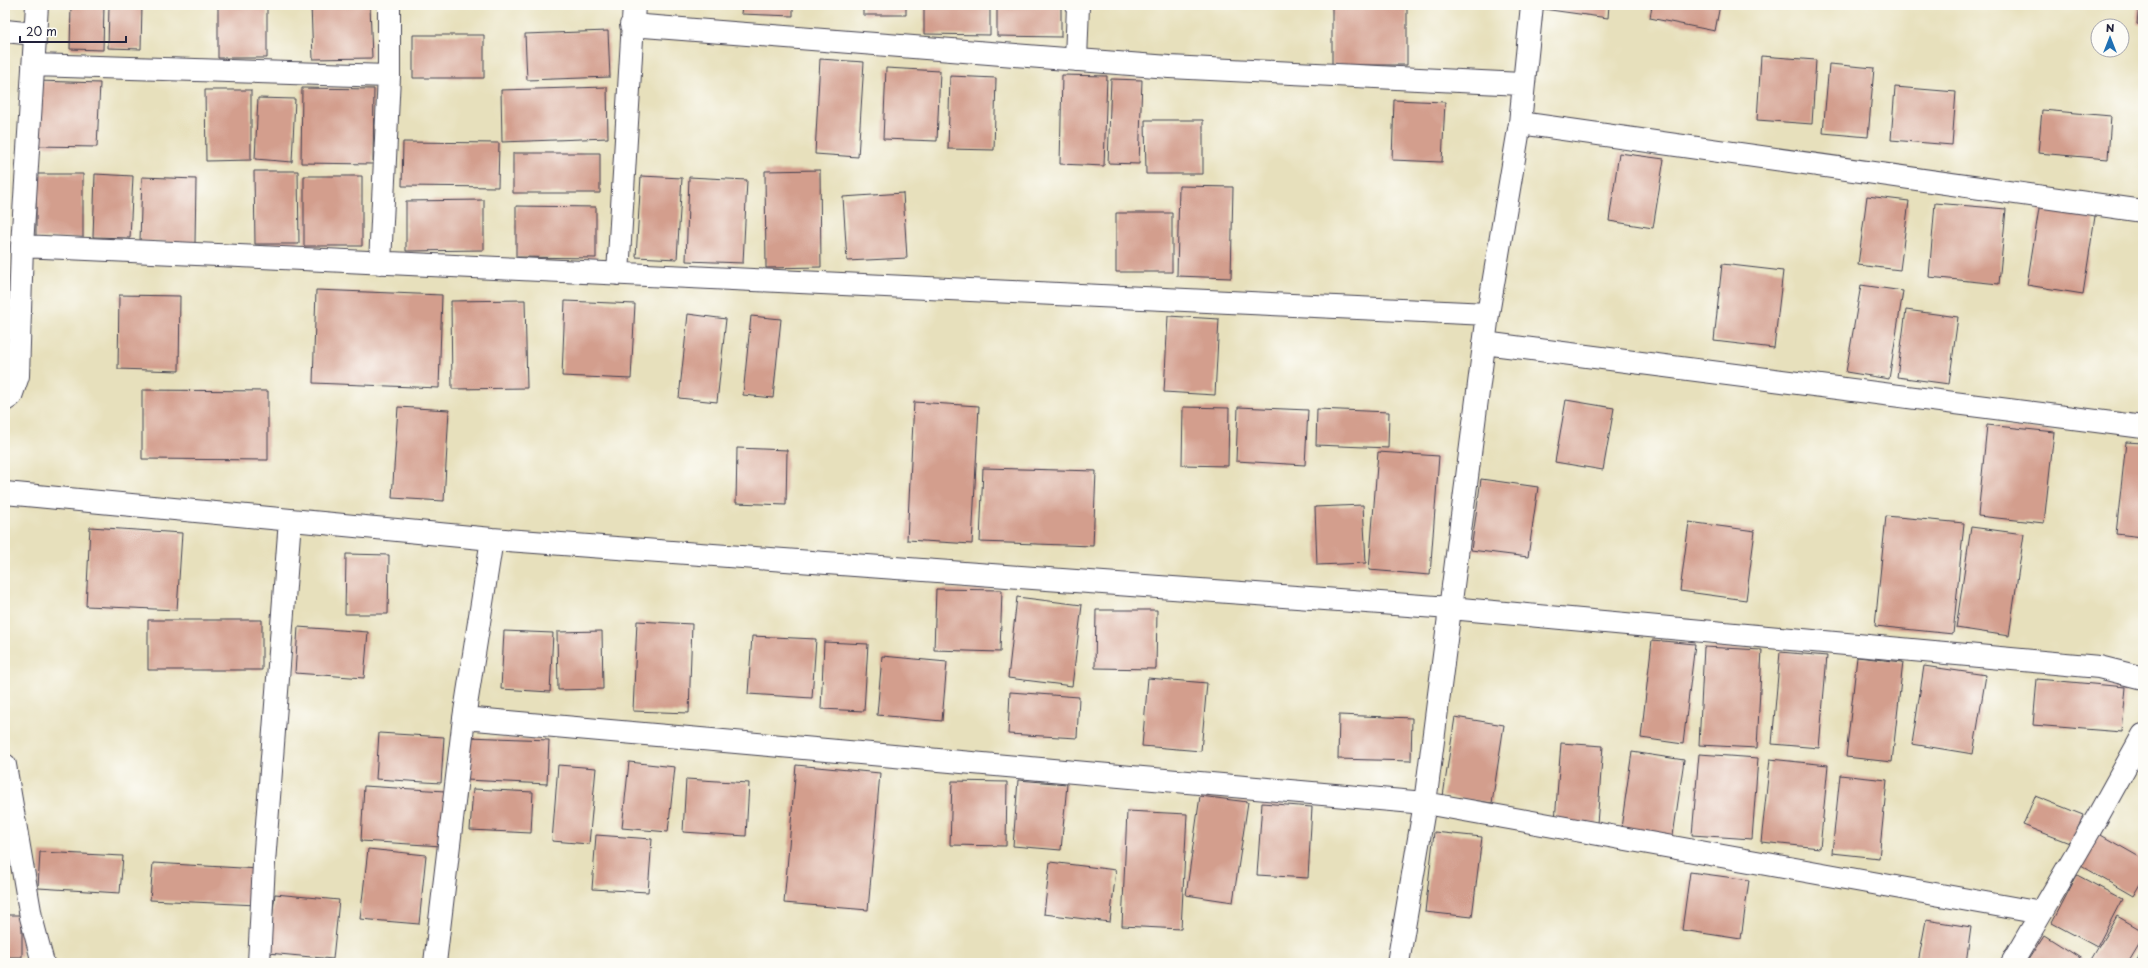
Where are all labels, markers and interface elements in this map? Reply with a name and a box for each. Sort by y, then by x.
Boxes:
scale bar [20,18,126,44]
north arrow [2090,18,2130,58]
text: N [2106,19,2115,36]
text: 20 m [26,22,57,40]

